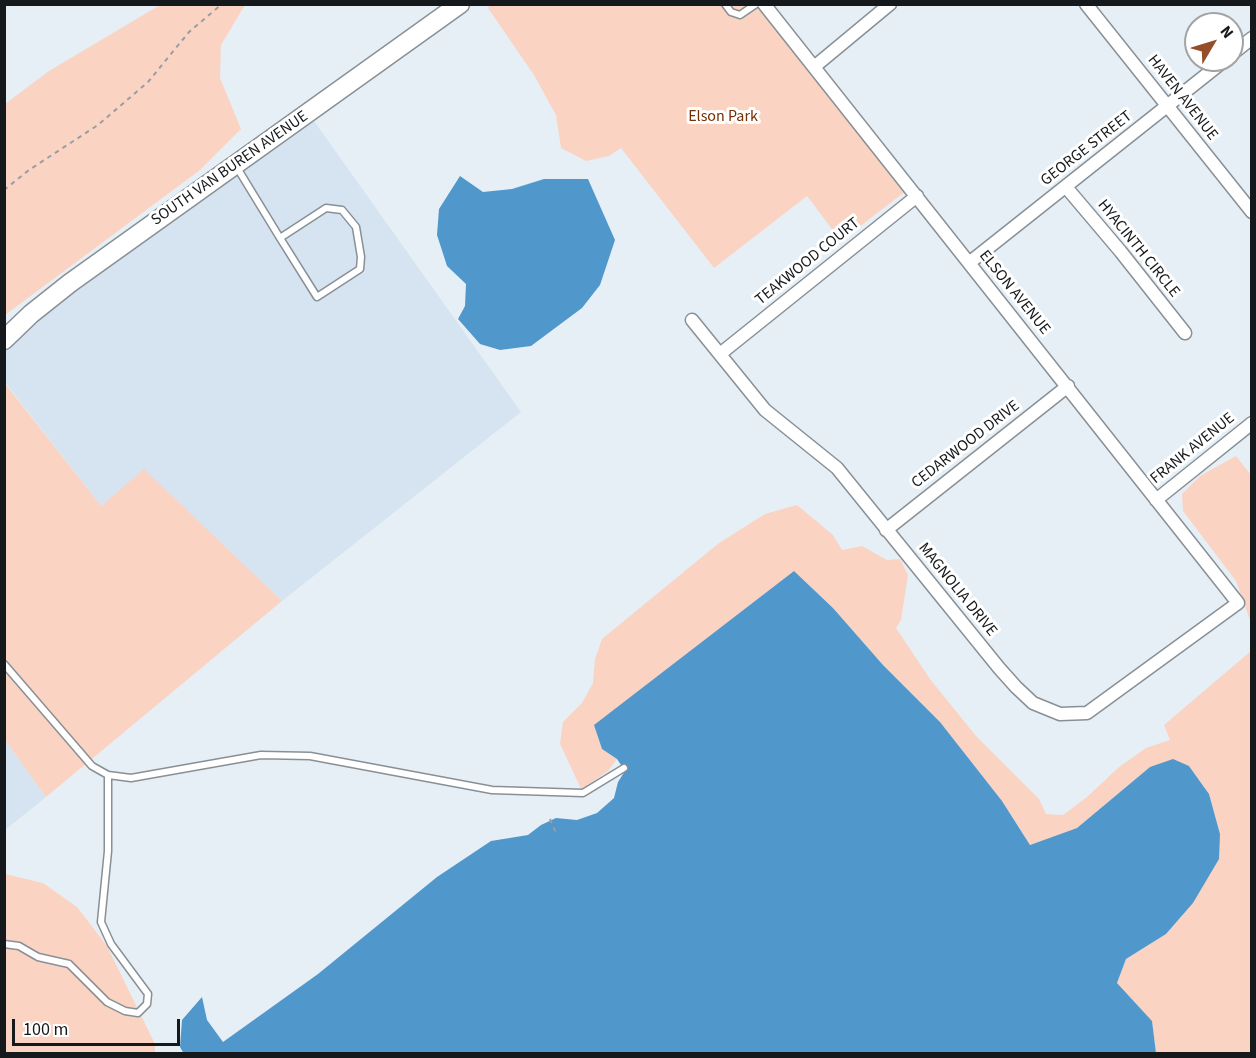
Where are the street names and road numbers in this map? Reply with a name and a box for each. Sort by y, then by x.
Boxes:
street label: HAVEN AVENUE [1143,51,1221,145]
street label: GEORGE STREET [1037,107,1137,191]
street label: SOUTH VAN BUREN AVENUE [148,108,312,230]
street label: HYACINTH CIRCLE [1093,196,1183,302]
street label: TEAKWOOD COURT [752,214,864,310]
street label: ELSON AVENUE [974,247,1054,339]
street label: CEDARWOOD DRIVE [908,397,1024,493]
street label: FRANK AVENUE [1147,409,1239,489]
street label: MAGNOLIA DRIVE [913,539,1001,641]

